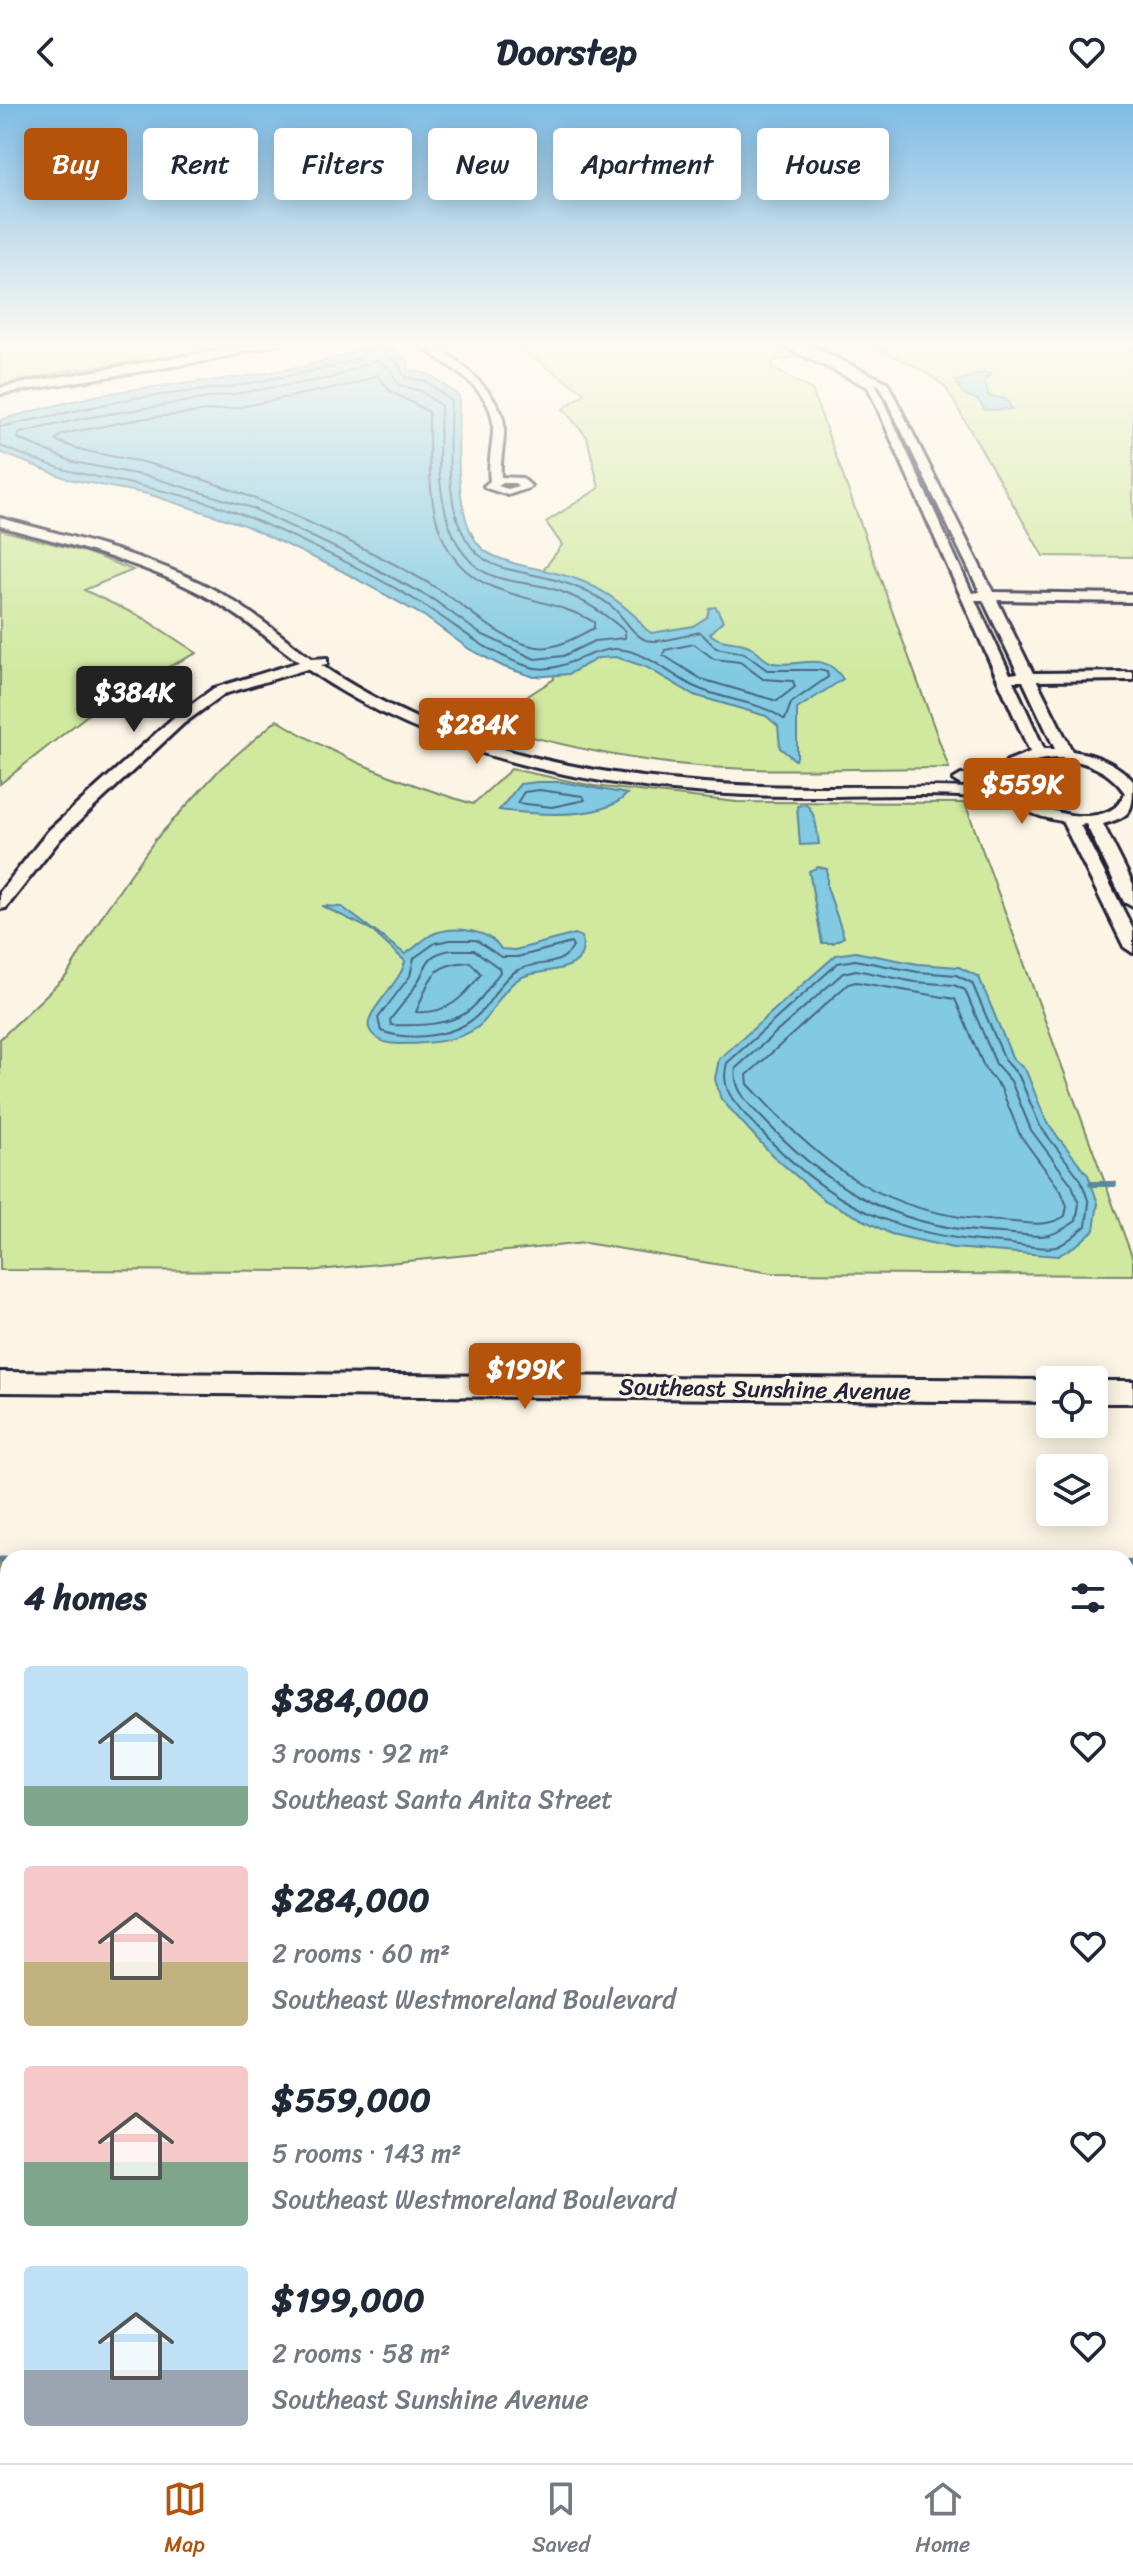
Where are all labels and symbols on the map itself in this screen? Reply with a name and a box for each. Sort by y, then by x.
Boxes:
pin: $384K [78,666,190,734]
pin: $284K [421,698,533,766]
pin: $559K [966,758,1078,826]
pin: $199K [469,1343,581,1411]
street label: Southeast Sunshine Avenue [619,1365,911,1413]

